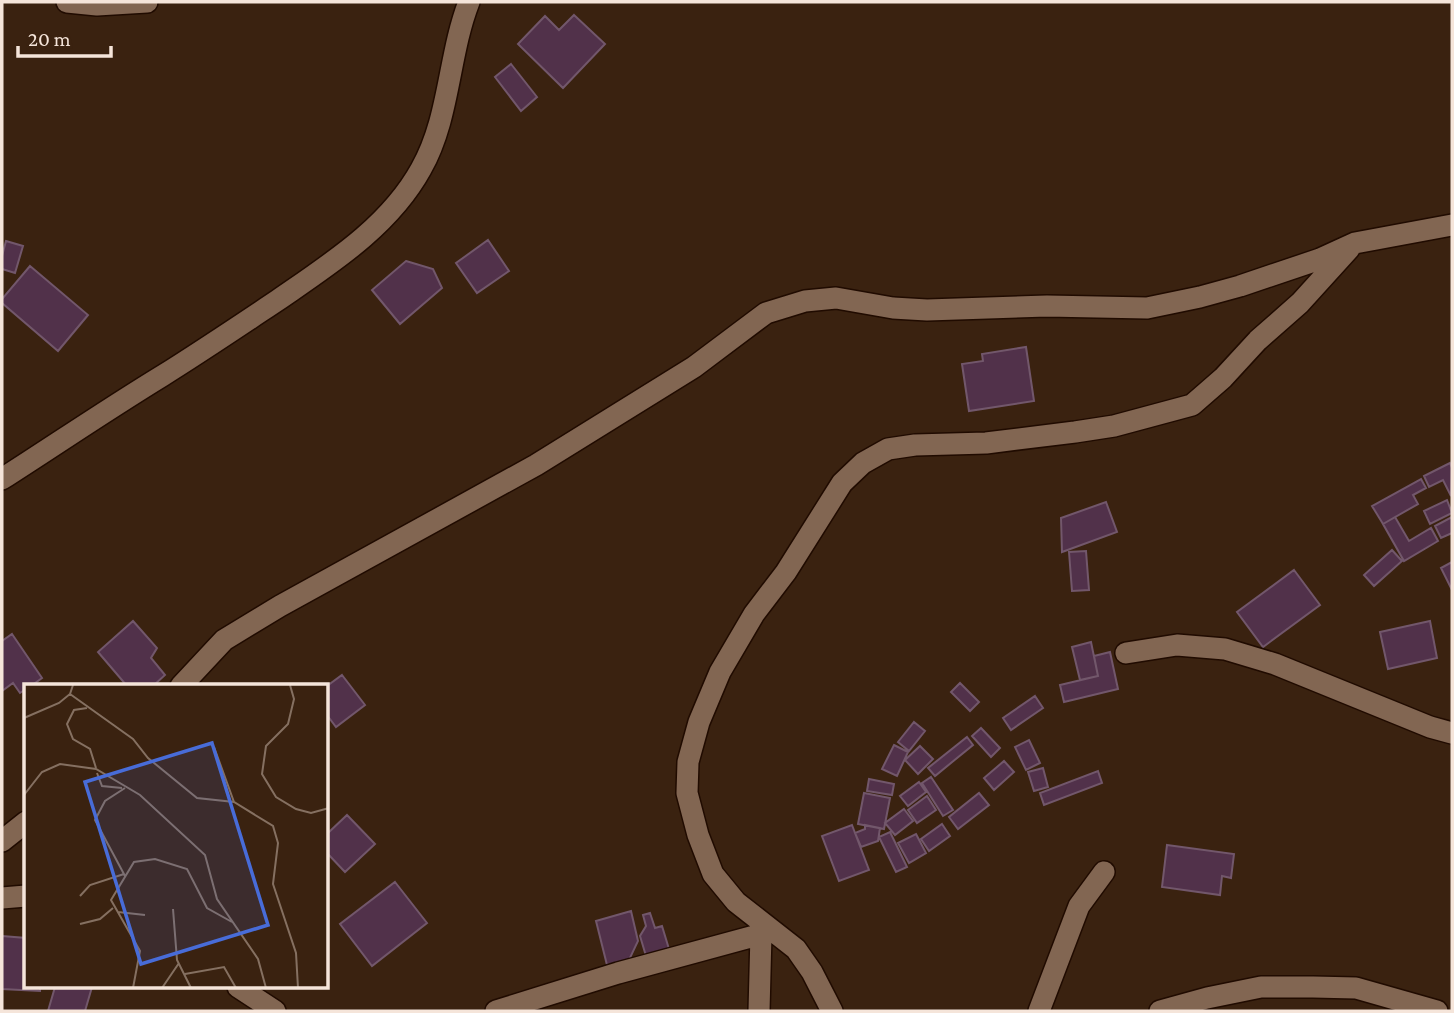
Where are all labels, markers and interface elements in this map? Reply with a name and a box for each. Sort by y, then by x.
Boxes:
scale bar [18,14,110,58]
text: 20 m [28,27,71,51]
inset map [24,684,329,988]

